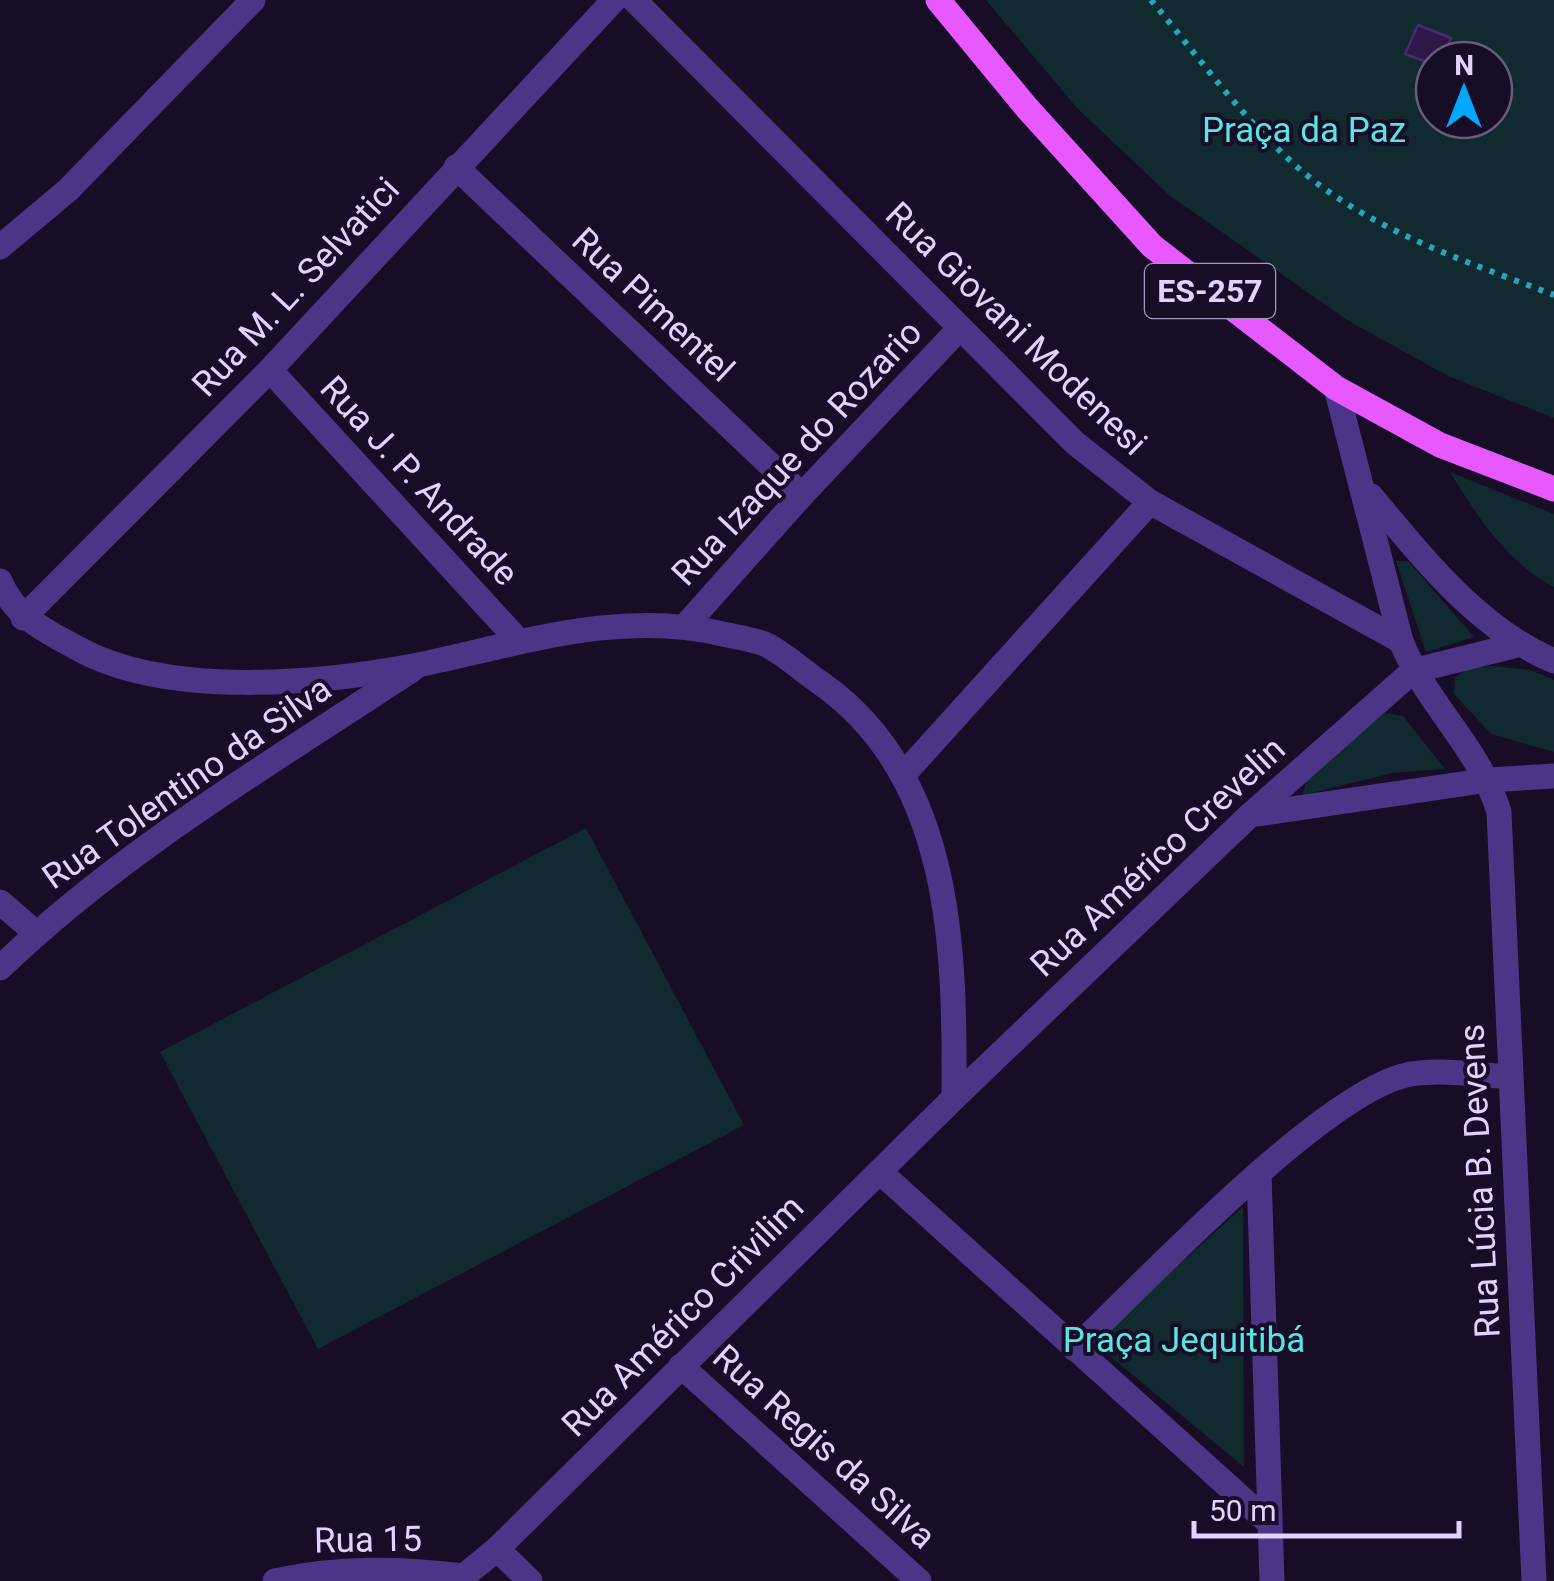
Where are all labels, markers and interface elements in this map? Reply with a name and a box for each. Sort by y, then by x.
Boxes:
north arrow [1414,40,1514,140]
text: N [1454,49,1474,82]
park label: Praça da Paz [1202,110,1406,151]
street label: Rua M. L. Selvatici [184,169,408,405]
street label: Rua Giovani Modenesi [877,194,1155,464]
street label: Rua Pimentel [564,220,742,390]
road number: ES-257 [1145,264,1275,318]
street label: Rua Izaque do Rozario [664,312,930,594]
street label: Rua J. P. Andrade [312,368,526,594]
street label: Rua Tolentino da Silva [35,668,339,898]
street label: Rua Américo Crevelin [1023,729,1293,985]
street label: Rua Lúcia B. Devens [1451,1023,1509,1339]
street label: Rua Américo Crivilim [554,1187,812,1445]
park label: Praça Jequitibá [1063,1320,1305,1361]
street label: Rua Regis da Silva [705,1337,943,1557]
scale bar [1194,1476,1459,1538]
text: 50 m [1209,1493,1276,1528]
street label: Rua 15 [314,1519,422,1561]

